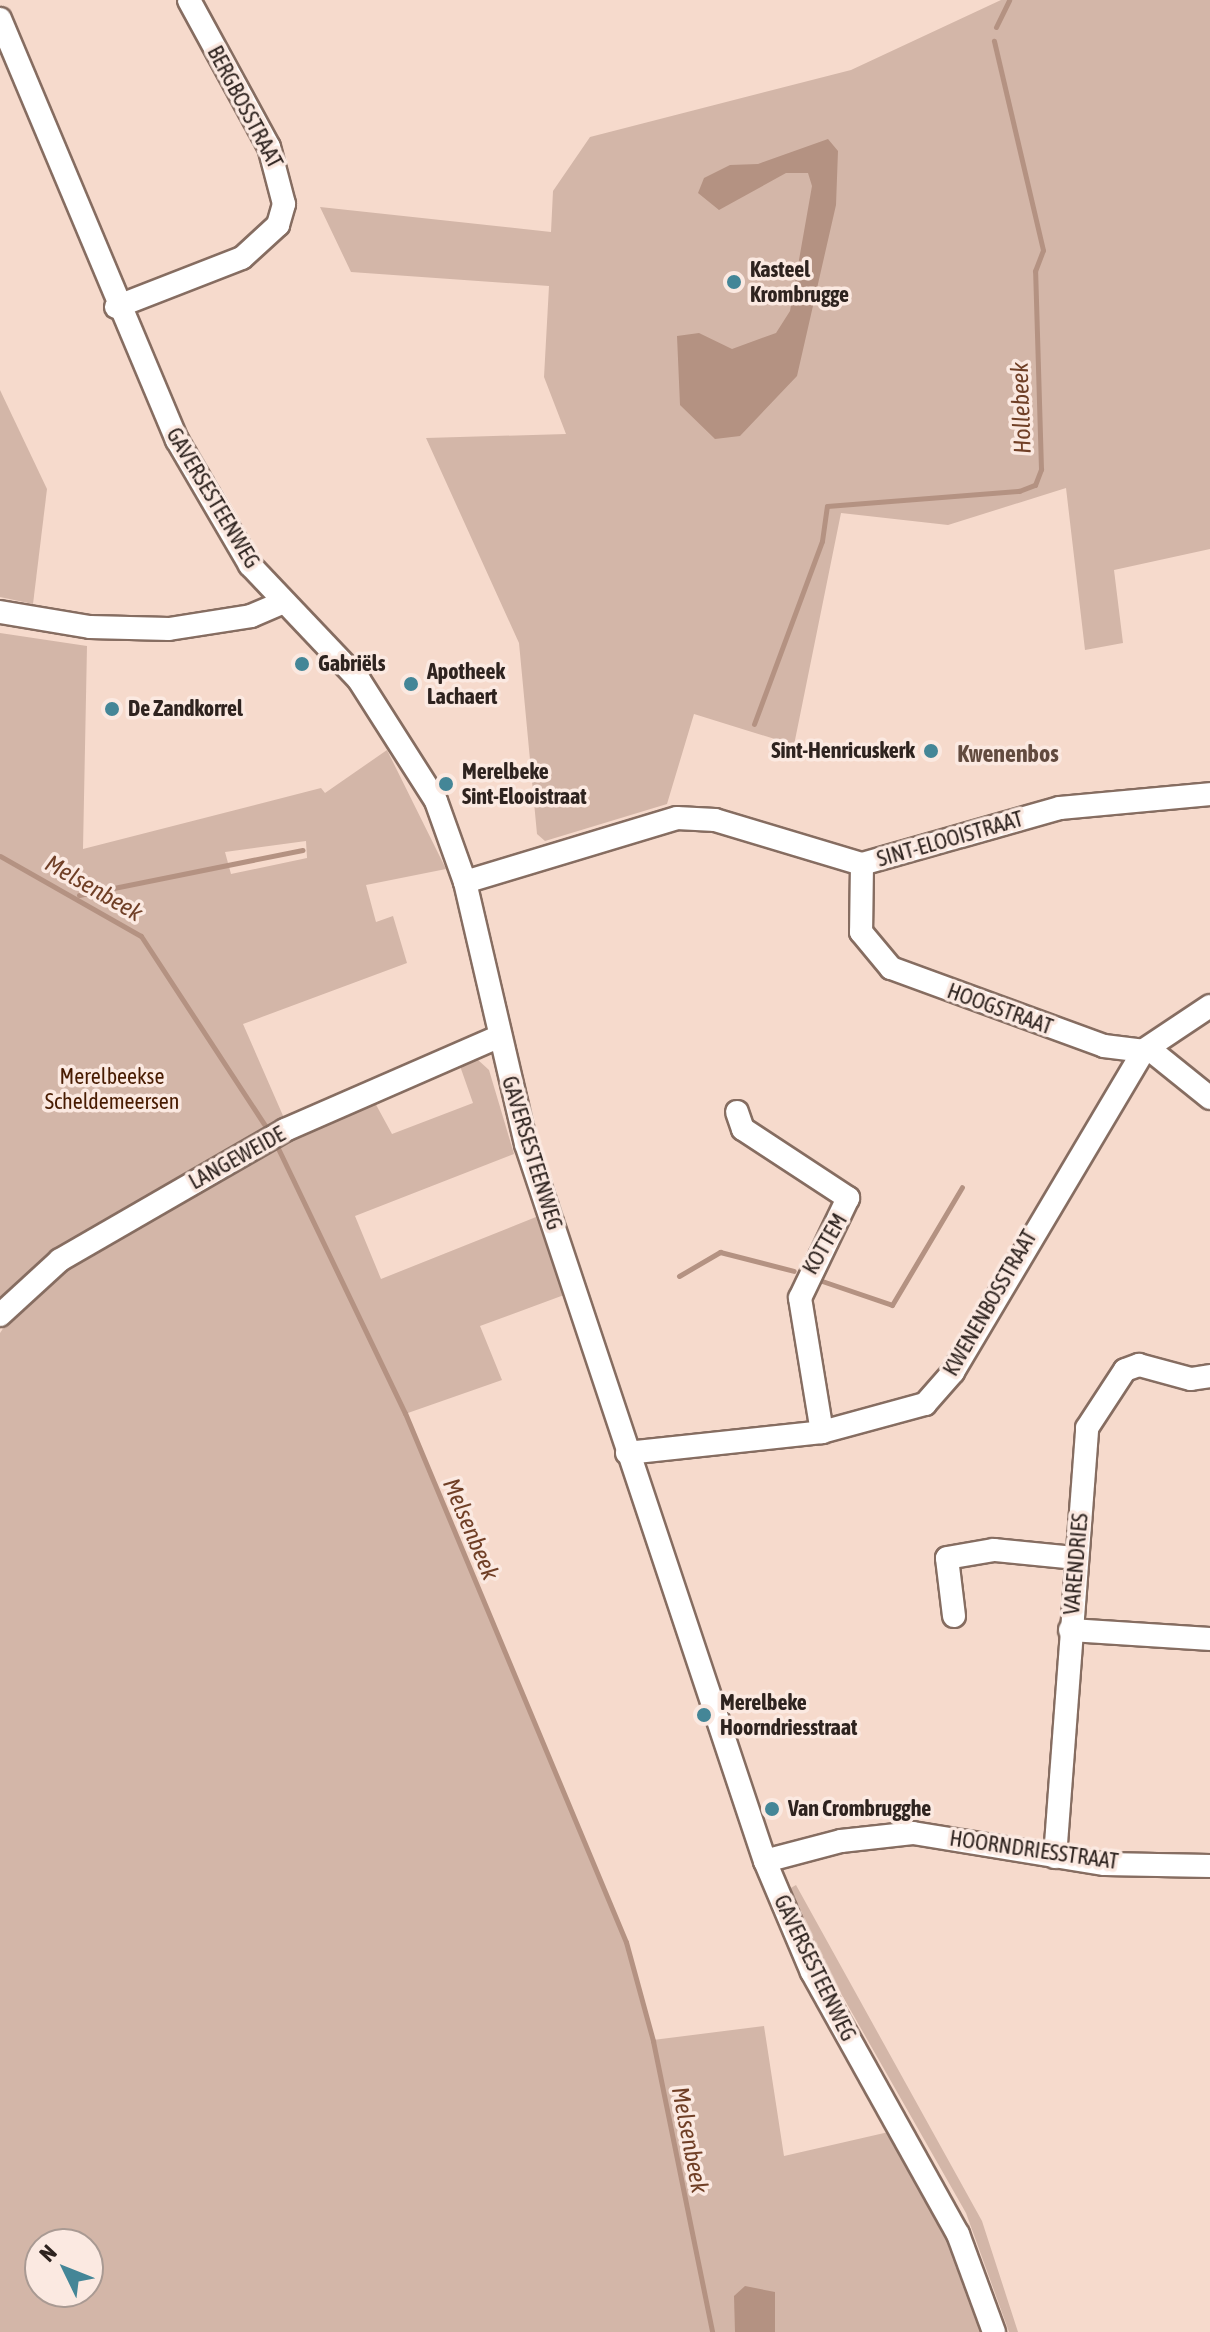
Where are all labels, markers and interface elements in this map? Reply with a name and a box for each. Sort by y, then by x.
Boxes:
street label: BERGBOSSTRAAT [202,41,288,173]
place label: Kasteel Krombrugge [750,256,849,308]
marker: Kasteel Krombrugge [725,273,743,291]
water label: Hollebeek [1005,362,1037,454]
street label: GAVERSESTEENWEG [161,423,265,573]
place label: Gabriëls [318,651,385,677]
marker: Gabriëls [293,655,311,673]
place label: Apotheek Lachaert [427,658,505,710]
marker: Apotheek Lachaert [402,675,420,693]
place label: De Zandkorrel [128,696,243,722]
marker: De Zandkorrel [103,700,121,718]
place label: Sint-Henricuskerk [771,738,915,764]
district label: Kwenenbos [957,740,1059,768]
marker: Sint-Henricuskerk [922,742,940,760]
place label: Merelbeke Sint-Elooistraat [462,758,586,810]
marker: Merelbeke Sint-Elooistraat [437,775,455,793]
street label: SINT-ELOOISTRAAT [874,806,1026,872]
water label: Melsenbeek [40,849,148,927]
street label: HOOGSTRAAT [944,978,1056,1040]
park label: Merelbeekse Scheldemeersen [45,1063,179,1114]
street label: GAVERSESTEENWEG [496,1073,568,1233]
street label: LANGEWEIDE [184,1121,290,1195]
street label: KOTTEM [797,1209,853,1279]
street label: KWENENBOSSTRAAT [938,1225,1042,1381]
water label: Melsenbeek [437,1474,505,1584]
street label: VARENDRIES [1058,1512,1094,1616]
place label: Merelbeke Hoorndriesstraat [720,1689,857,1740]
marker: Merelbeke Hoorndriesstraat [695,1706,713,1724]
place label: Van Crombrugghe [788,1796,931,1822]
marker: Van Crombrugghe [763,1800,781,1818]
street label: HOORNDRIESSTRAAT [948,1825,1120,1875]
street label: GAVERSESTEENWEG [768,1891,862,2045]
water label: Melsenbeek [666,2084,714,2196]
north arrow [24,2228,104,2308]
text: N [34,2239,62,2267]

